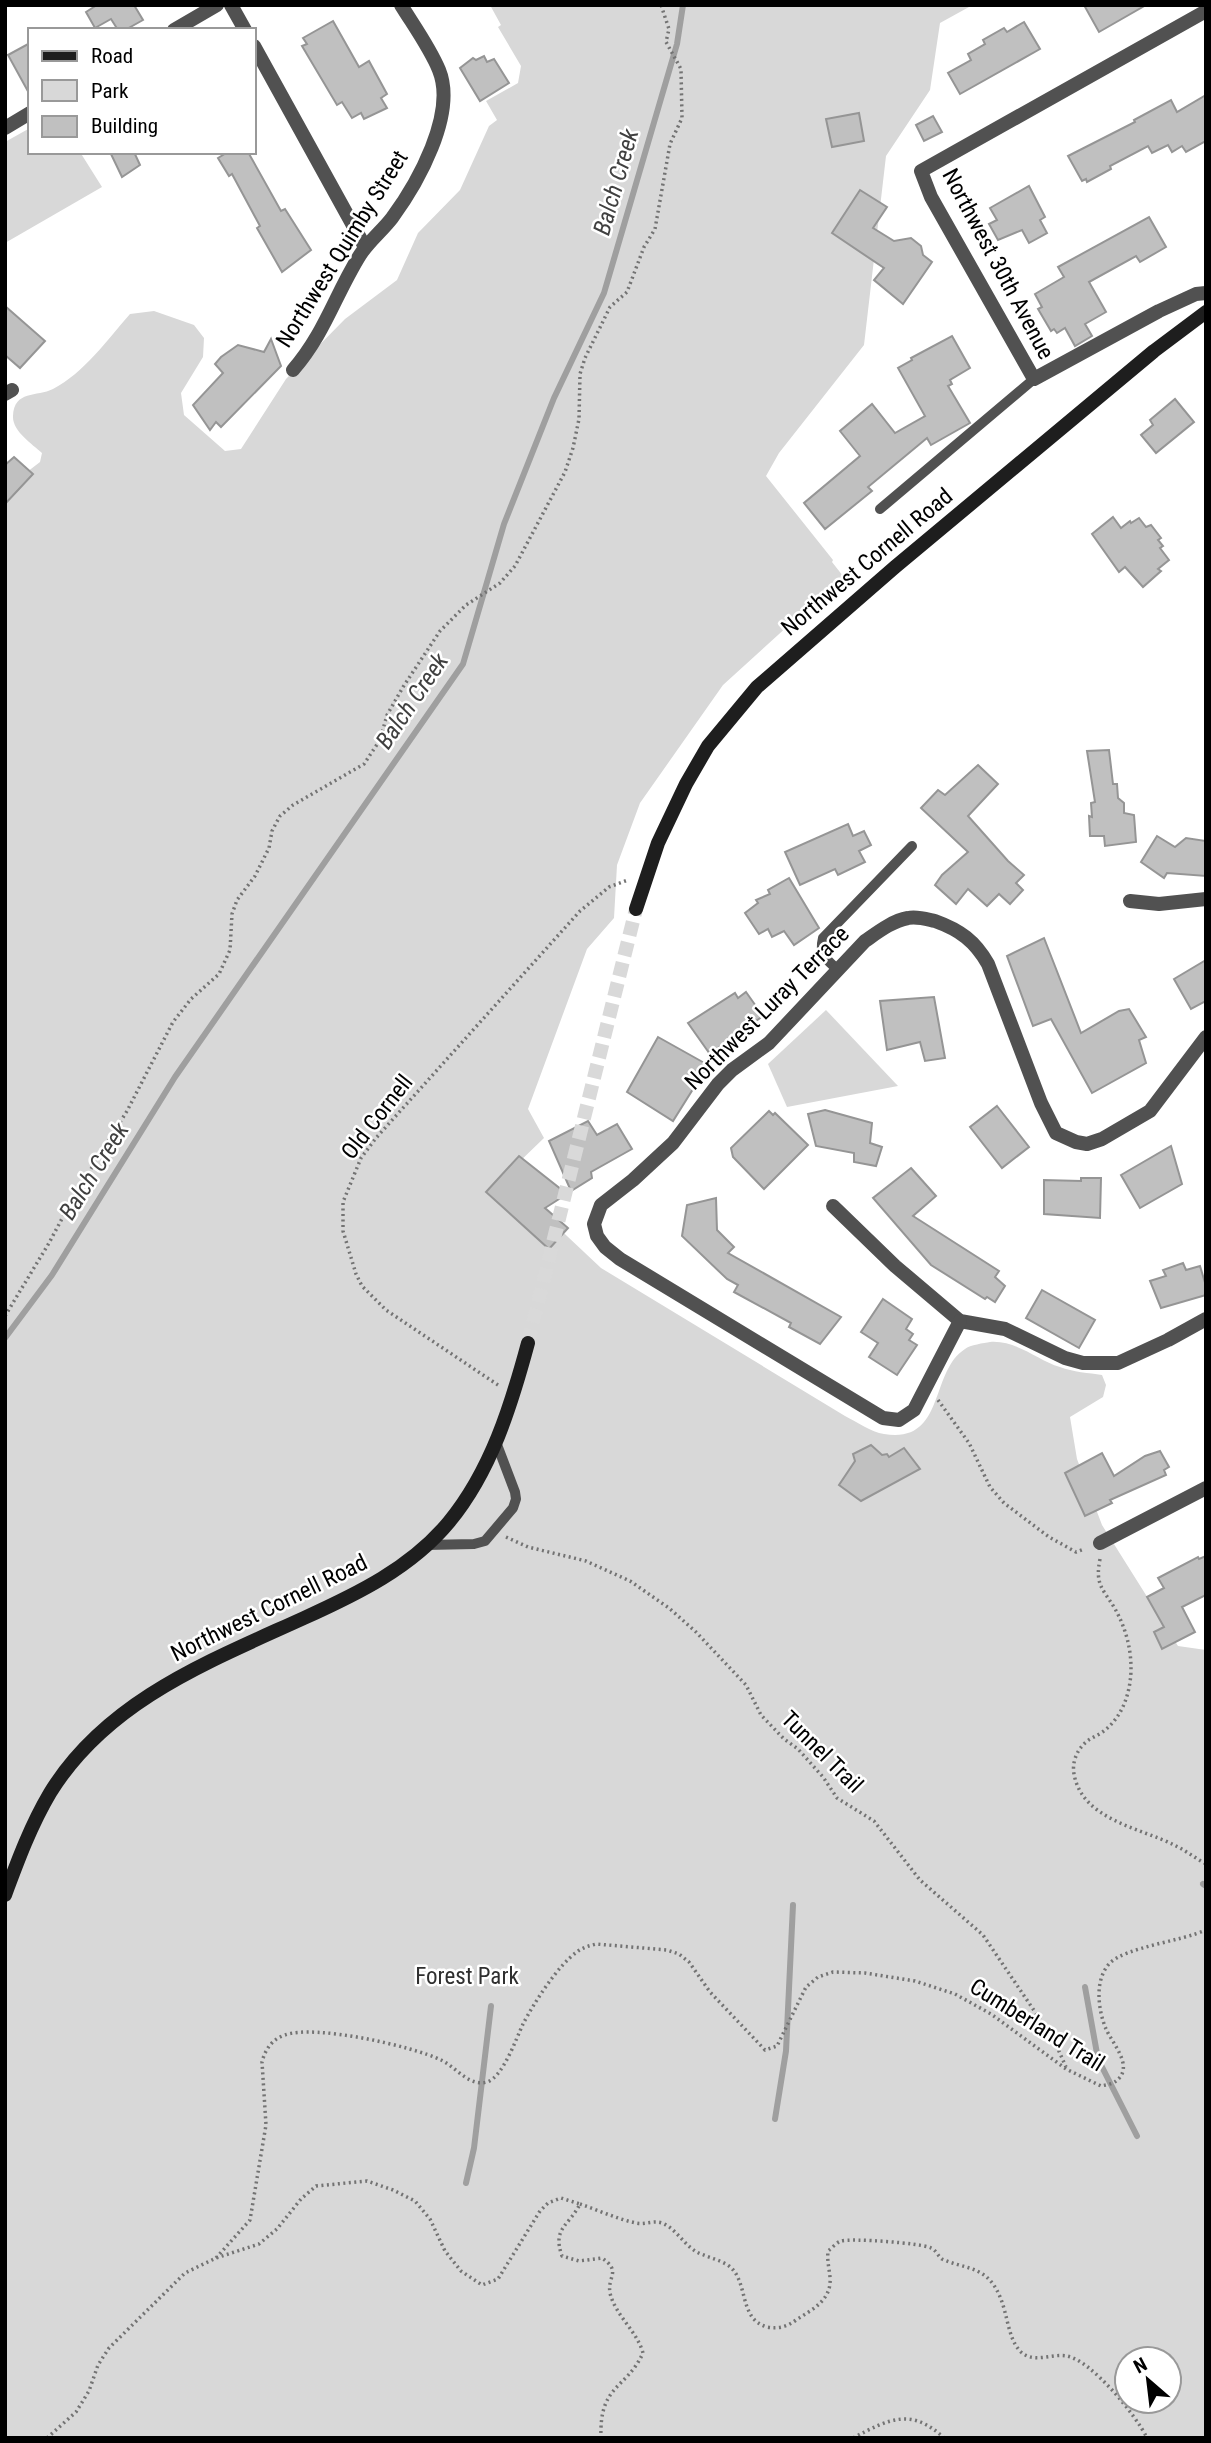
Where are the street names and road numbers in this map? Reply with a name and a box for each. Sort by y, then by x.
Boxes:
street label: Northwest Quimby Street [270,146,414,352]
street label: Northwest 30th Avenue [936,164,1060,364]
street label: Northwest Cornell Road [776,483,958,641]
street label: Northwest Luray Terrace [679,920,855,1096]
street label: Old Cornell [336,1069,418,1165]
street label: Northwest Cornell Road [166,1549,372,1667]
street label: Tunnel Trail [776,1706,868,1798]
street label: Cumberland Trail [965,1973,1109,2077]

